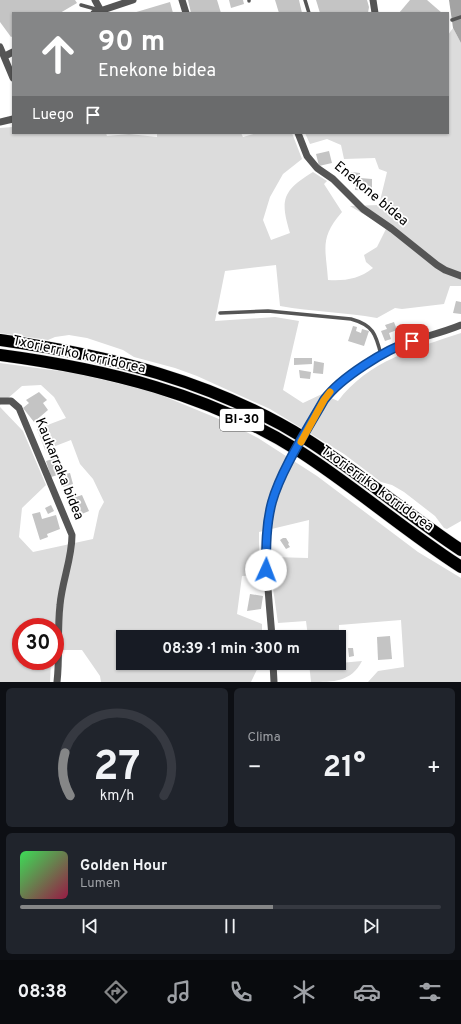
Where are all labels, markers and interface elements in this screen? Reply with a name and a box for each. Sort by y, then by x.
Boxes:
text: 90 m [98,25,165,61]
icon: ahead [32,28,84,80]
text: Enekone bidea [98,60,216,83]
icon: arrive [82,104,104,126]
text: Luego [32,106,74,125]
street label: Enekone bidea [330,158,412,230]
pin [395,324,429,358]
icon: arrive [401,330,423,352]
street label: Txorierriko korridorea [11,333,147,377]
road number: BI-30 [220,409,264,431]
street label: Kaukarraka bidea [31,415,87,523]
street label: Txorierriko korridorea [317,442,437,536]
position arrow [245,549,287,591]
speed limit sign: 30 [12,618,64,670]
text: 08:39 · 1 min · 300 m [162,640,300,659]
text: Clima [248,730,281,746]
text: 27 [93,741,140,794]
text: 21° [323,750,366,787]
text: − [248,755,262,782]
text: + [427,755,441,782]
text: km/h [99,786,134,804]
text: Golden Hour [80,857,167,876]
text: Lumen [80,876,120,892]
icon: previous [79,915,101,937]
icon: pause [219,915,241,937]
icon: next [360,915,382,937]
icon: directions [102,978,130,1006]
icon: music [165,978,193,1006]
icon: phone [227,978,255,1006]
icon: climate [290,978,318,1006]
icon: car [353,978,381,1006]
icon: filters [416,978,444,1006]
text: 08:38 [17,981,67,1004]

